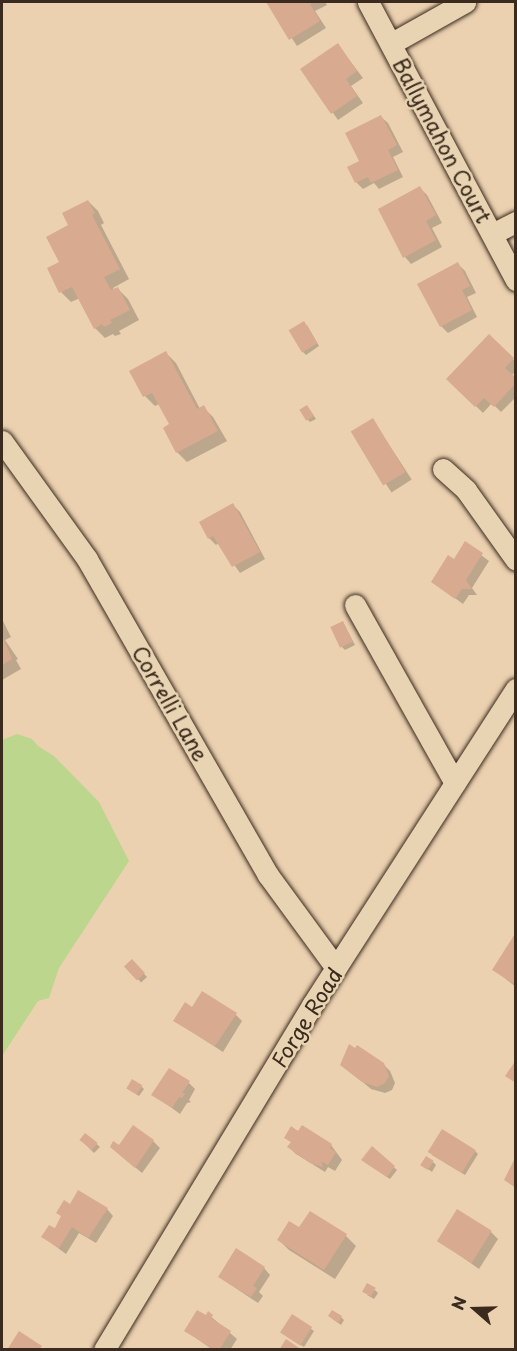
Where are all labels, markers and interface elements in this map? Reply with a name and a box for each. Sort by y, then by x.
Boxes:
street label: Ballymahon Court [389,53,497,227]
street label: Correlli Lane [128,640,214,766]
street label: Forge Road [265,963,347,1071]
north arrow [445,1279,505,1339]
text: N [445,1293,472,1313]

